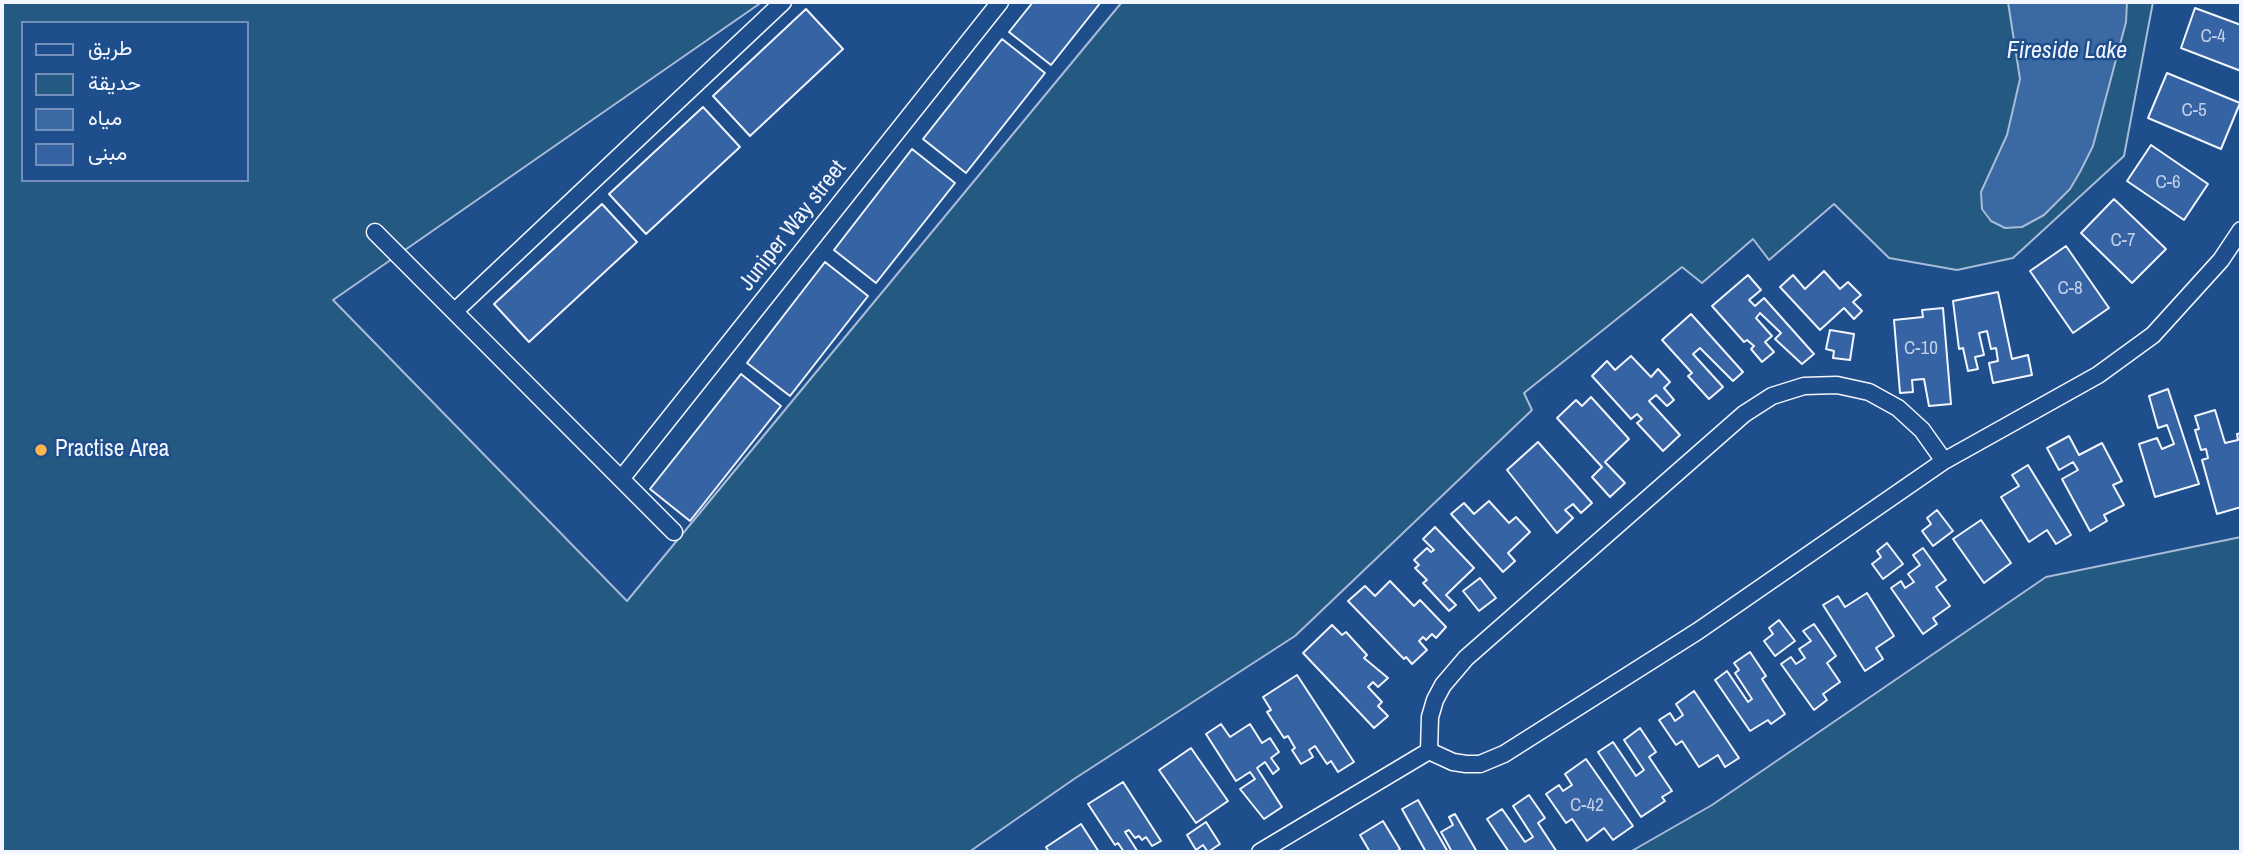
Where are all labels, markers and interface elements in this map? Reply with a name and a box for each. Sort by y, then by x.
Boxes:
legend [21,21,248,182]
house number: C-4 [2200,26,2226,48]
text: طريق [88,33,133,62]
water label: Fireside Lake [2007,38,2127,66]
text: حديقة [88,68,141,97]
house number: C-5 [2181,100,2207,122]
text: مياه [88,103,122,132]
text: مبنى [88,138,127,167]
street label: Juniper Way street [734,155,852,297]
house number: C-6 [2155,172,2181,194]
house number: C-7 [2110,230,2136,252]
house number: C-8 [2057,278,2083,300]
house number: C-10 [1904,338,1938,360]
place label: Practise Area [55,436,169,464]
marker: Practise Area [33,442,49,458]
house number: C-42 [1570,795,1604,817]

